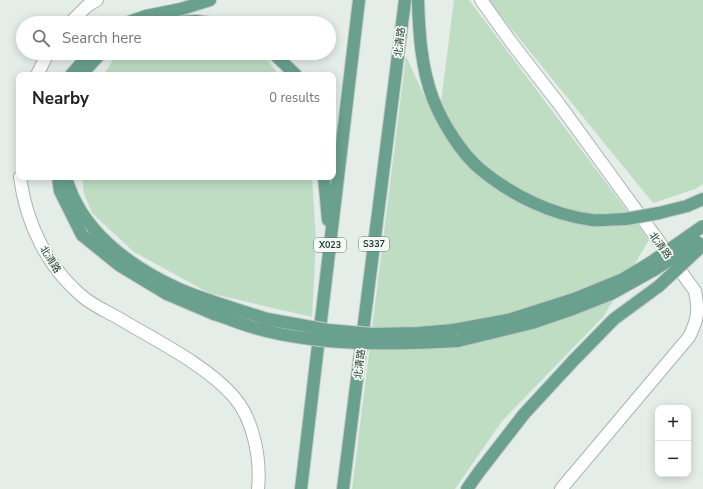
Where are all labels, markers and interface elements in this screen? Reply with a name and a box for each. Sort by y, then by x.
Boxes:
search box [16,16,336,60]
street label: 北清路 [391,26,409,58]
icon: search [30,27,52,49]
text: Search here [62,28,142,48]
text: Nearby [32,87,89,110]
text: 0 results [269,89,320,107]
street label: 北清路 [646,229,675,262]
road number: S337 [359,237,389,251]
road number: X023 [314,238,346,252]
street label: 北清路 [36,243,64,276]
street label: 北清路 [351,348,369,380]
map controls [655,405,691,477]
button: + [655,405,691,441]
button: − [655,441,691,477]

